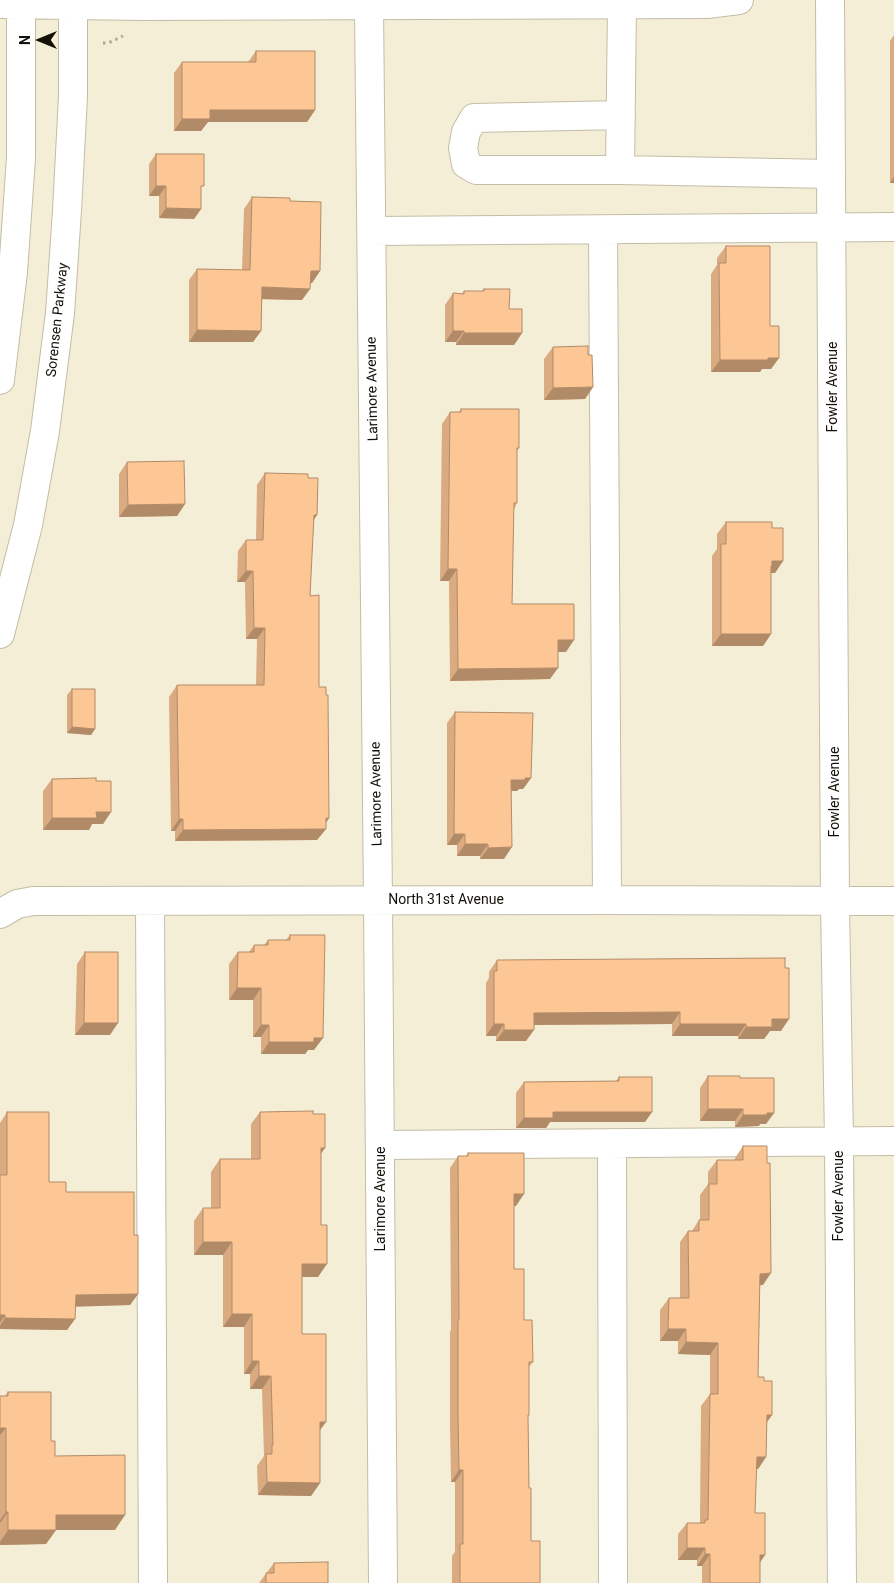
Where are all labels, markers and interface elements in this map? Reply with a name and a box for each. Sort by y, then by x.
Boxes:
north arrow [15,15,65,65]
text: N [17,35,33,45]
street label: Sorensen Parkway [44,262,72,378]
street label: Larimore Avenue [364,336,382,442]
street label: Fowler Avenue [825,342,841,432]
street label: Larimore Avenue [368,741,386,847]
street label: Fowler Avenue [827,747,843,837]
street label: North 31st Avenue [388,892,504,908]
street label: Larimore Avenue [373,1147,389,1251]
street label: Fowler Avenue [831,1151,847,1241]

